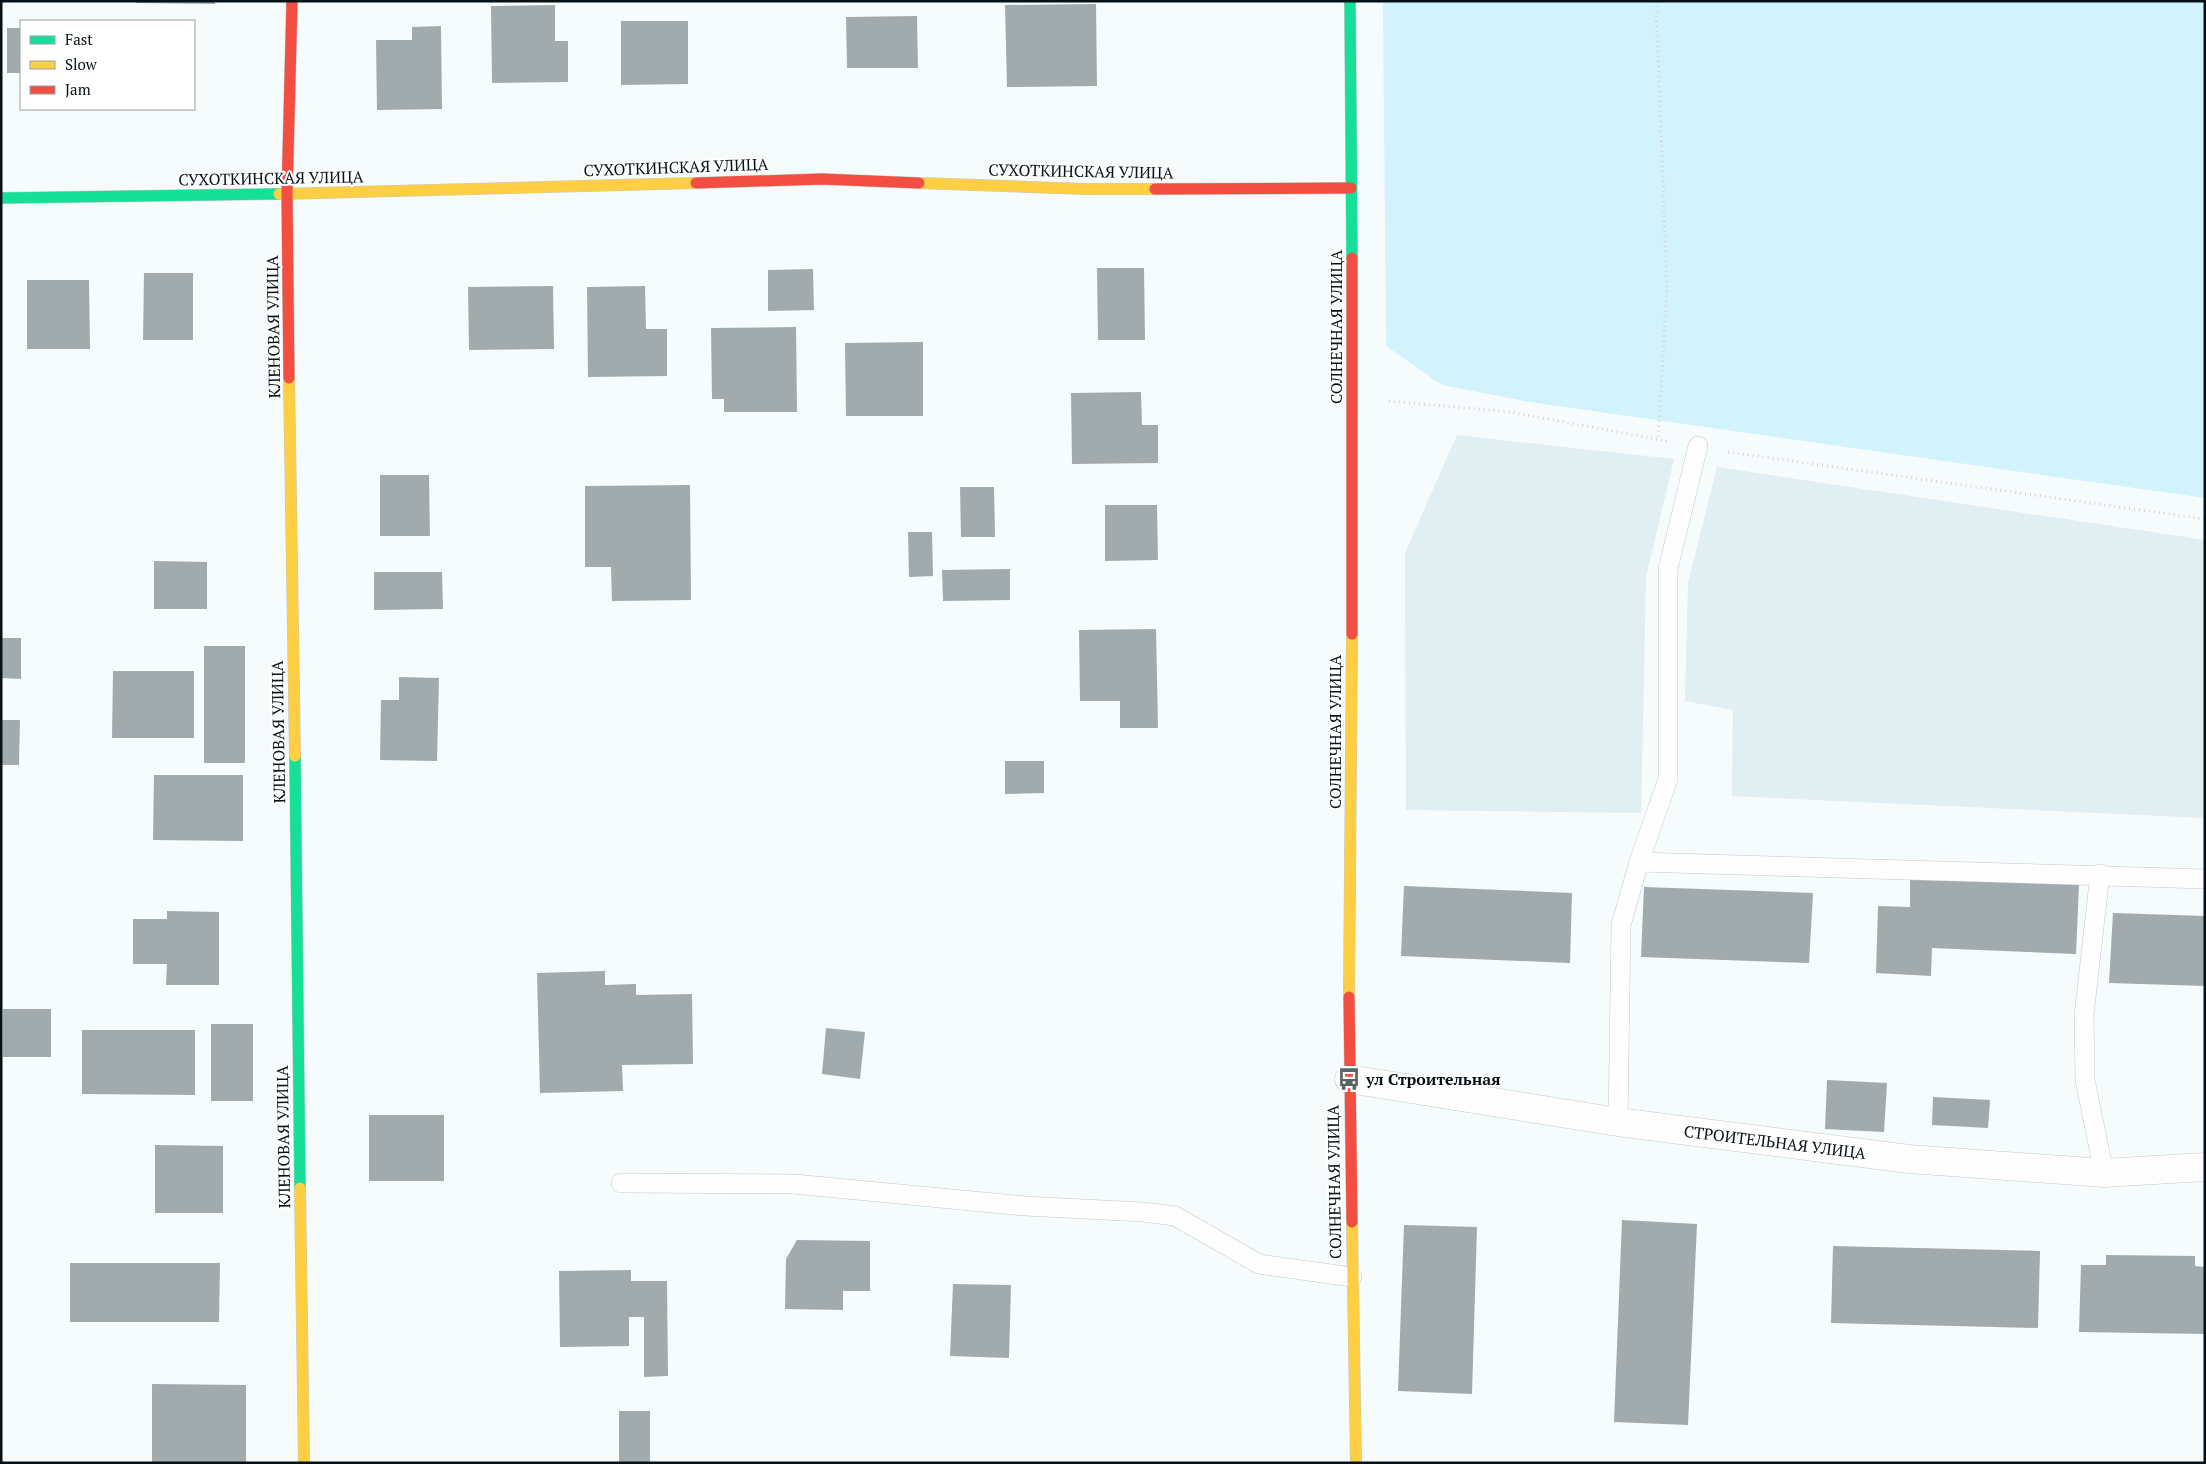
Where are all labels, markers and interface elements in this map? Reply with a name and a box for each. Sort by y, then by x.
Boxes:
legend [20,20,195,110]
text: Fast [65,29,93,49]
text: Slow [65,54,98,74]
text: Jam [65,79,91,99]
street label: СУХОТКИНСКАЯ УЛИЦА [583,153,769,181]
street label: СУХОТКИНСКАЯ УЛИЦА [988,158,1174,184]
street label: СУХОТКИНСКАЯ УЛИЦА [178,165,364,191]
street label: СОЛНЕЧНАЯ УЛИЦА [1325,250,1347,404]
street label: КЛЕНОВАЯ УЛИЦА [261,255,285,399]
street label: СОЛНЕЧНАЯ УЛИЦА [1324,655,1346,809]
street label: КЛЕНОВАЯ УЛИЦА [266,660,290,804]
street label: КЛЕНОВАЯ УЛИЦА [271,1065,295,1209]
bus stop icon: ул Строительная [1336,1066,1362,1092]
place label: ул Строительная [1365,1068,1501,1090]
street label: СОЛНЕЧНАЯ УЛИЦА [1322,1105,1346,1259]
street label: СТРОИТЕЛЬНАЯ УЛИЦА [1683,1120,1867,1164]

